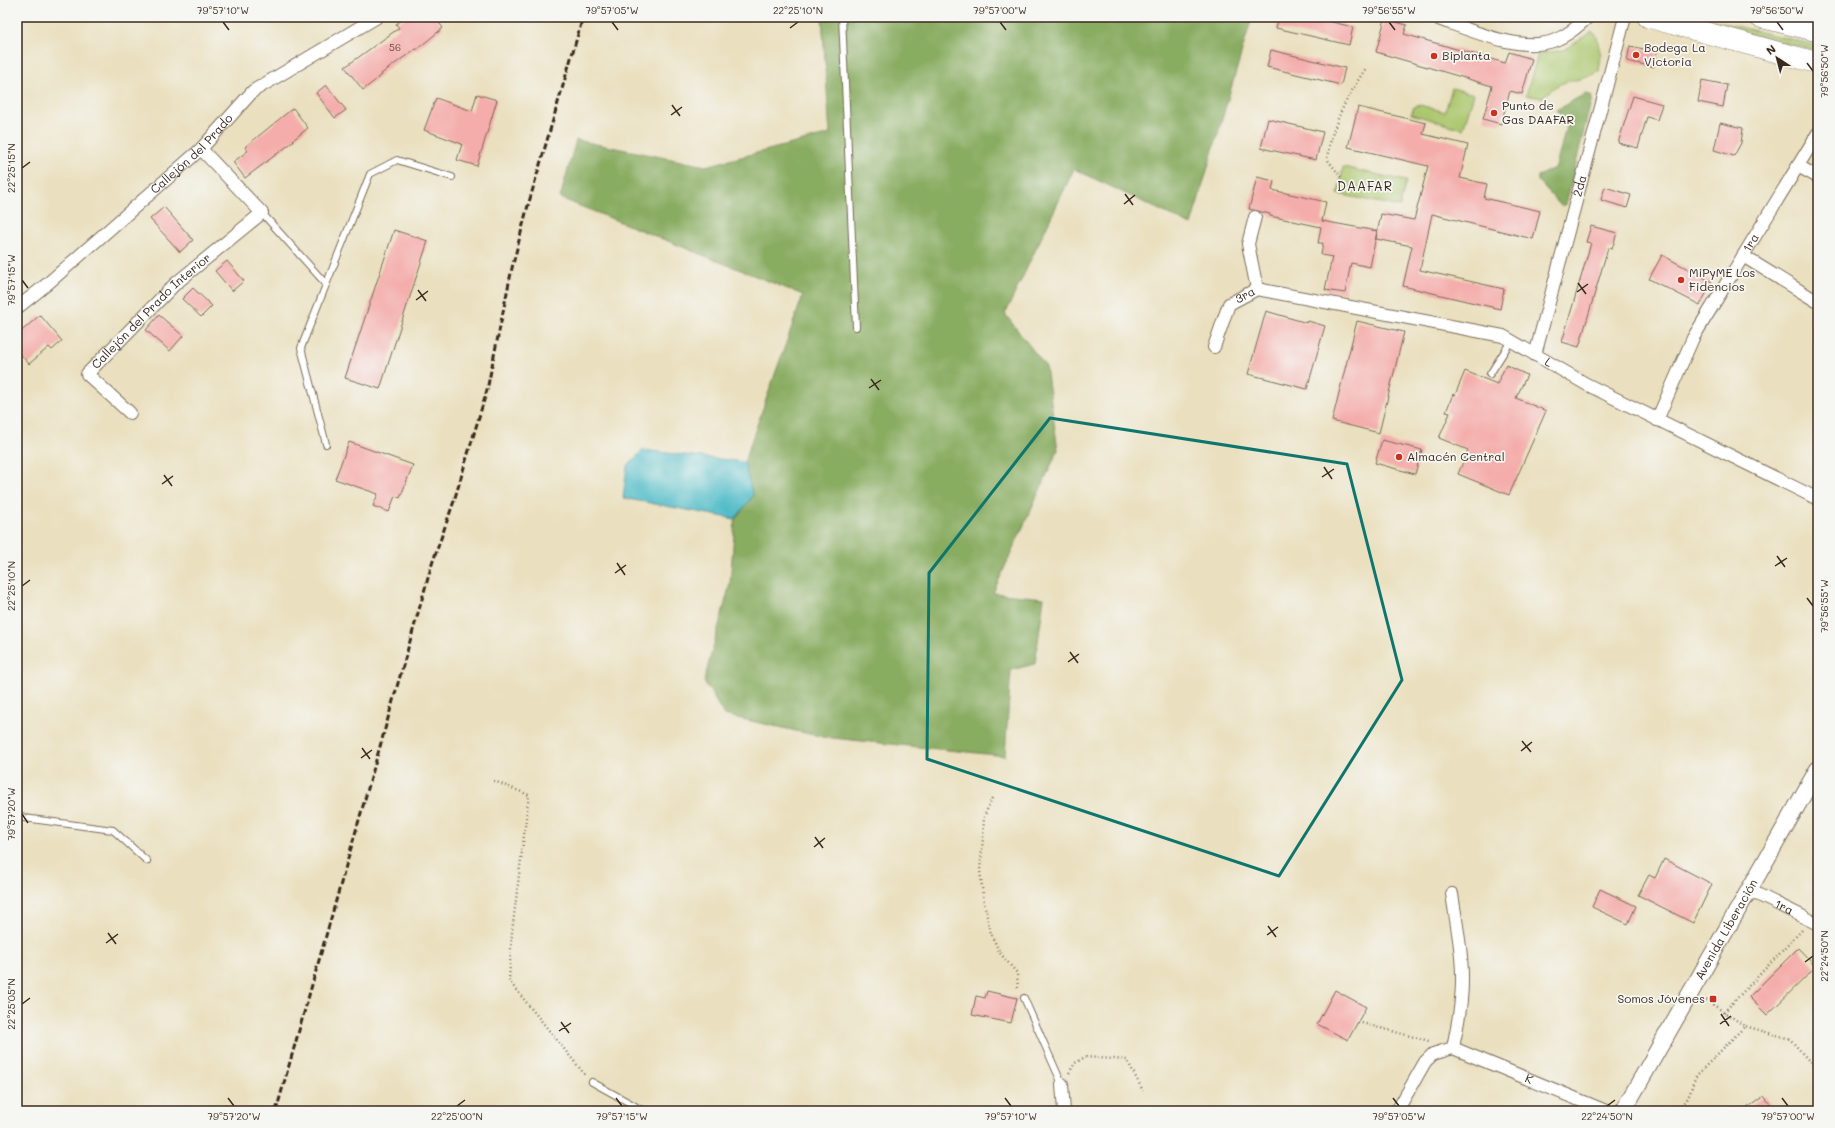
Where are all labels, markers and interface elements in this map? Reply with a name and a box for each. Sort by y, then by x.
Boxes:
text: 79°57'10"W [197,3,249,17]
text: 79°57'05"W [585,3,639,17]
text: 22°25'10"N [773,3,823,17]
text: 79°57'00"W [973,3,1027,17]
text: 79°56'55"W [1362,3,1416,17]
text: 79°56'50"W [1750,3,1804,17]
north arrow [1757,38,1797,78]
place label: Bodega La Victoria [1644,39,1706,69]
house number: 56 [389,40,401,54]
text: N [1763,41,1779,58]
text: 79°56'50"W [1817,44,1831,98]
place label: Biplanta [1442,47,1490,63]
marker: Bodega La Victoria [1631,50,1641,60]
marker: Biplanta [1429,51,1439,61]
place label: Punto de Gas DAAFAR [1502,97,1574,127]
marker: Punto de Gas DAAFAR [1489,108,1499,118]
street label: Callejón del Prado [147,110,236,197]
text: 22°25'15"N [4,143,18,193]
street label: 2da [1569,173,1590,198]
district label: DAAFAR [1337,177,1393,194]
street label: 1ra [1738,230,1762,255]
street label: Callejón del Prado Interior [87,249,214,372]
text: 79°57'15"W [4,254,18,306]
place label: MiPyME Los Fidencios [1689,264,1756,294]
marker: MiPyME Los Fidencios [1676,275,1686,285]
street label: 3ra [1232,282,1258,306]
street label: L [1542,353,1556,370]
place label: Almacén Central [1407,448,1505,464]
marker: Almacén Central [1394,452,1404,462]
text: 22°25'10"N [4,561,18,611]
text: 79°56'55"W [1817,579,1831,633]
text: 79°57'20"W [4,787,18,840]
street label: Avenida Liberación [1691,876,1761,982]
street label: 1ra [1772,895,1796,918]
text: 22°24'50"N [1817,930,1831,982]
text: 22°25'05"N [4,978,18,1030]
place label: Somos Jóvenes [1617,990,1705,1006]
marker: Somos Jóvenes [1708,994,1718,1004]
street label: K [1523,1070,1536,1087]
text: 79°57'20"W [208,1109,261,1123]
text: 22°25'00"N [431,1109,483,1123]
text: 79°57'15"W [596,1109,648,1123]
text: 79°57'10"W [985,1109,1037,1123]
text: 79°57'05"W [1372,1109,1426,1123]
text: 22°24'50"N [1581,1109,1633,1123]
text: 79°57'00"W [1761,1109,1815,1123]

